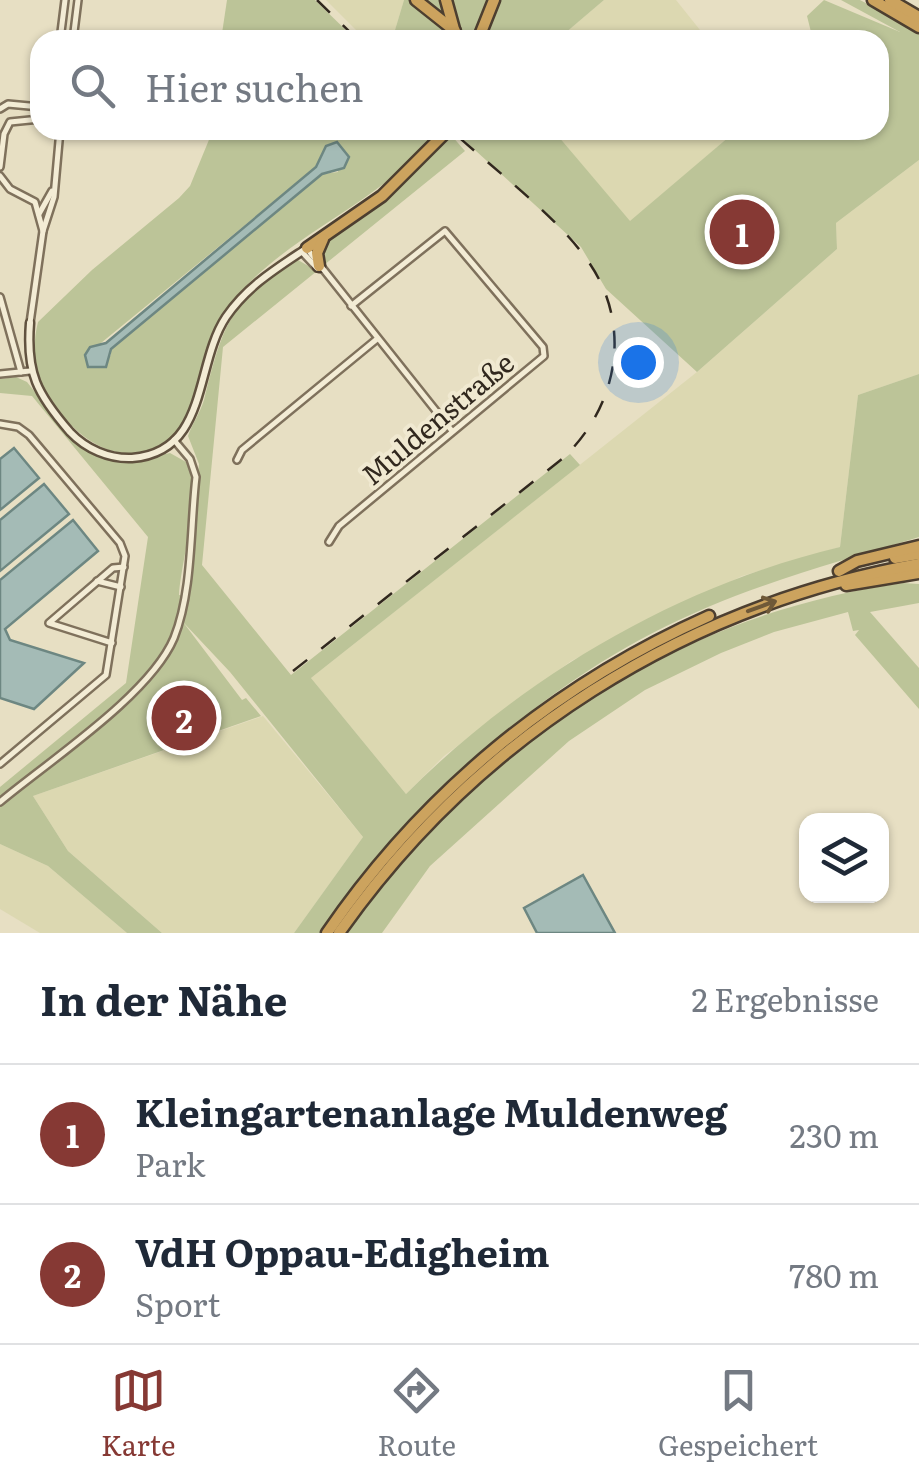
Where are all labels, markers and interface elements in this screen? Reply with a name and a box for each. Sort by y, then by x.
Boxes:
search box [30,30,889,140]
text: Hier suchen [145,57,364,114]
icon: search [65,58,120,113]
pin: 1 [710,194,774,270]
your location [613,337,664,388]
street label: Muldenstraße [351,341,522,494]
one-way arrow [745,596,776,614]
pin: 2 [152,680,216,756]
map controls [799,813,889,903]
button: layers [799,813,889,903]
text: In der Nähe [40,967,288,1029]
text: 2 Ergebnisse [692,974,879,1022]
text: Kleingartenanlage Muldenweg [135,1082,728,1139]
text: 1 [66,1110,79,1158]
text: 230 m [789,1110,879,1158]
text: Park [135,1139,205,1187]
text: VdH Oppau-Edigheim [135,1222,550,1279]
text: 2 [64,1250,81,1298]
text: 780 m [789,1250,879,1298]
text: Sport [135,1279,220,1327]
tab: Karte [101,1363,176,1465]
tab: Route [378,1363,456,1465]
tab: Gespeichert [658,1363,818,1465]

